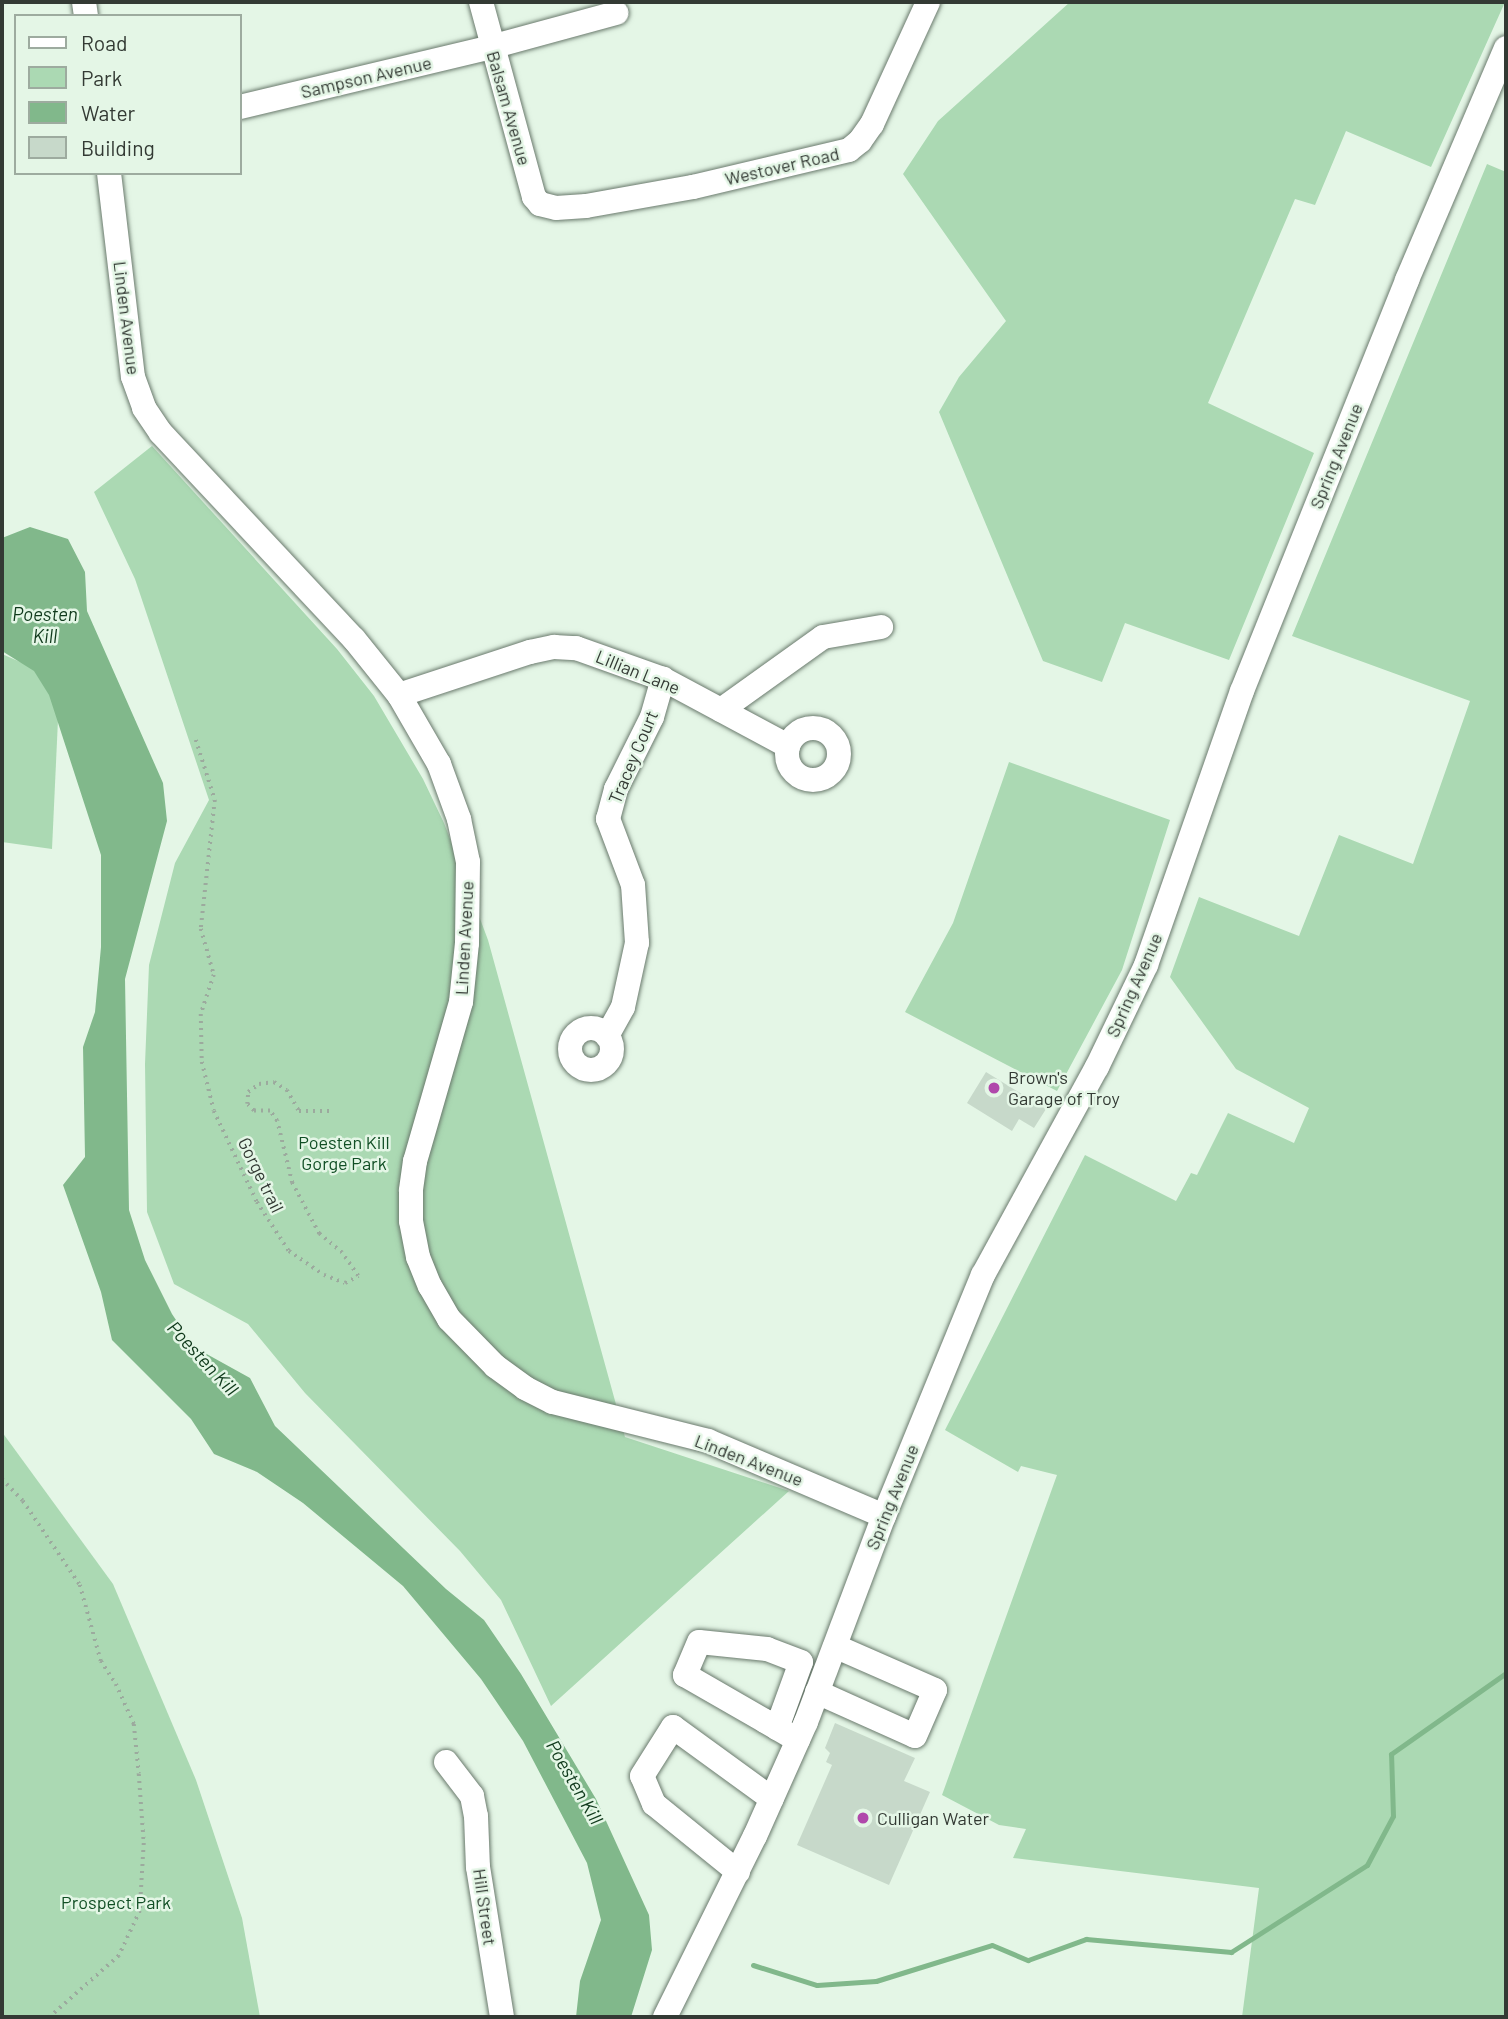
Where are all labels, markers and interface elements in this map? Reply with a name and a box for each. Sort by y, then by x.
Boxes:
legend [14,14,242,175]
text: Road [81,30,127,55]
street label: Balsam Avenue [482,48,536,168]
street label: Sampson Avenue [299,51,433,103]
text: Park [81,65,122,90]
text: Water [81,100,135,125]
text: Building [81,135,155,160]
street label: Westover Road [723,142,841,190]
street label: Linden Avenue [109,260,145,376]
street label: Spring Avenue [1305,400,1367,512]
water label: Poesten Kill [12,603,78,647]
street label: Lillian Lane [593,645,683,699]
street label: Tracey Court [604,707,662,807]
street label: Linden Avenue [450,880,478,996]
street label: Spring Avenue [1101,930,1167,1040]
place label: Brown's Garage of Troy [1008,1067,1120,1110]
marker: Brown's Garage of Troy [986,1080,1002,1096]
park label: Poesten Kill Gorge Park [298,1132,390,1174]
street label: Gorge trail [234,1134,288,1216]
water label: Poesten Kill [163,1316,243,1400]
street label: Linden Avenue [692,1429,806,1491]
street label: Spring Avenue [861,1441,923,1553]
water label: Poesten Kill [542,1736,608,1828]
place label: Culligan Water [877,1807,989,1829]
marker: Culligan Water [855,1810,871,1826]
street label: Hill Street [469,1867,501,1947]
park label: Prospect Park [61,1891,171,1913]

